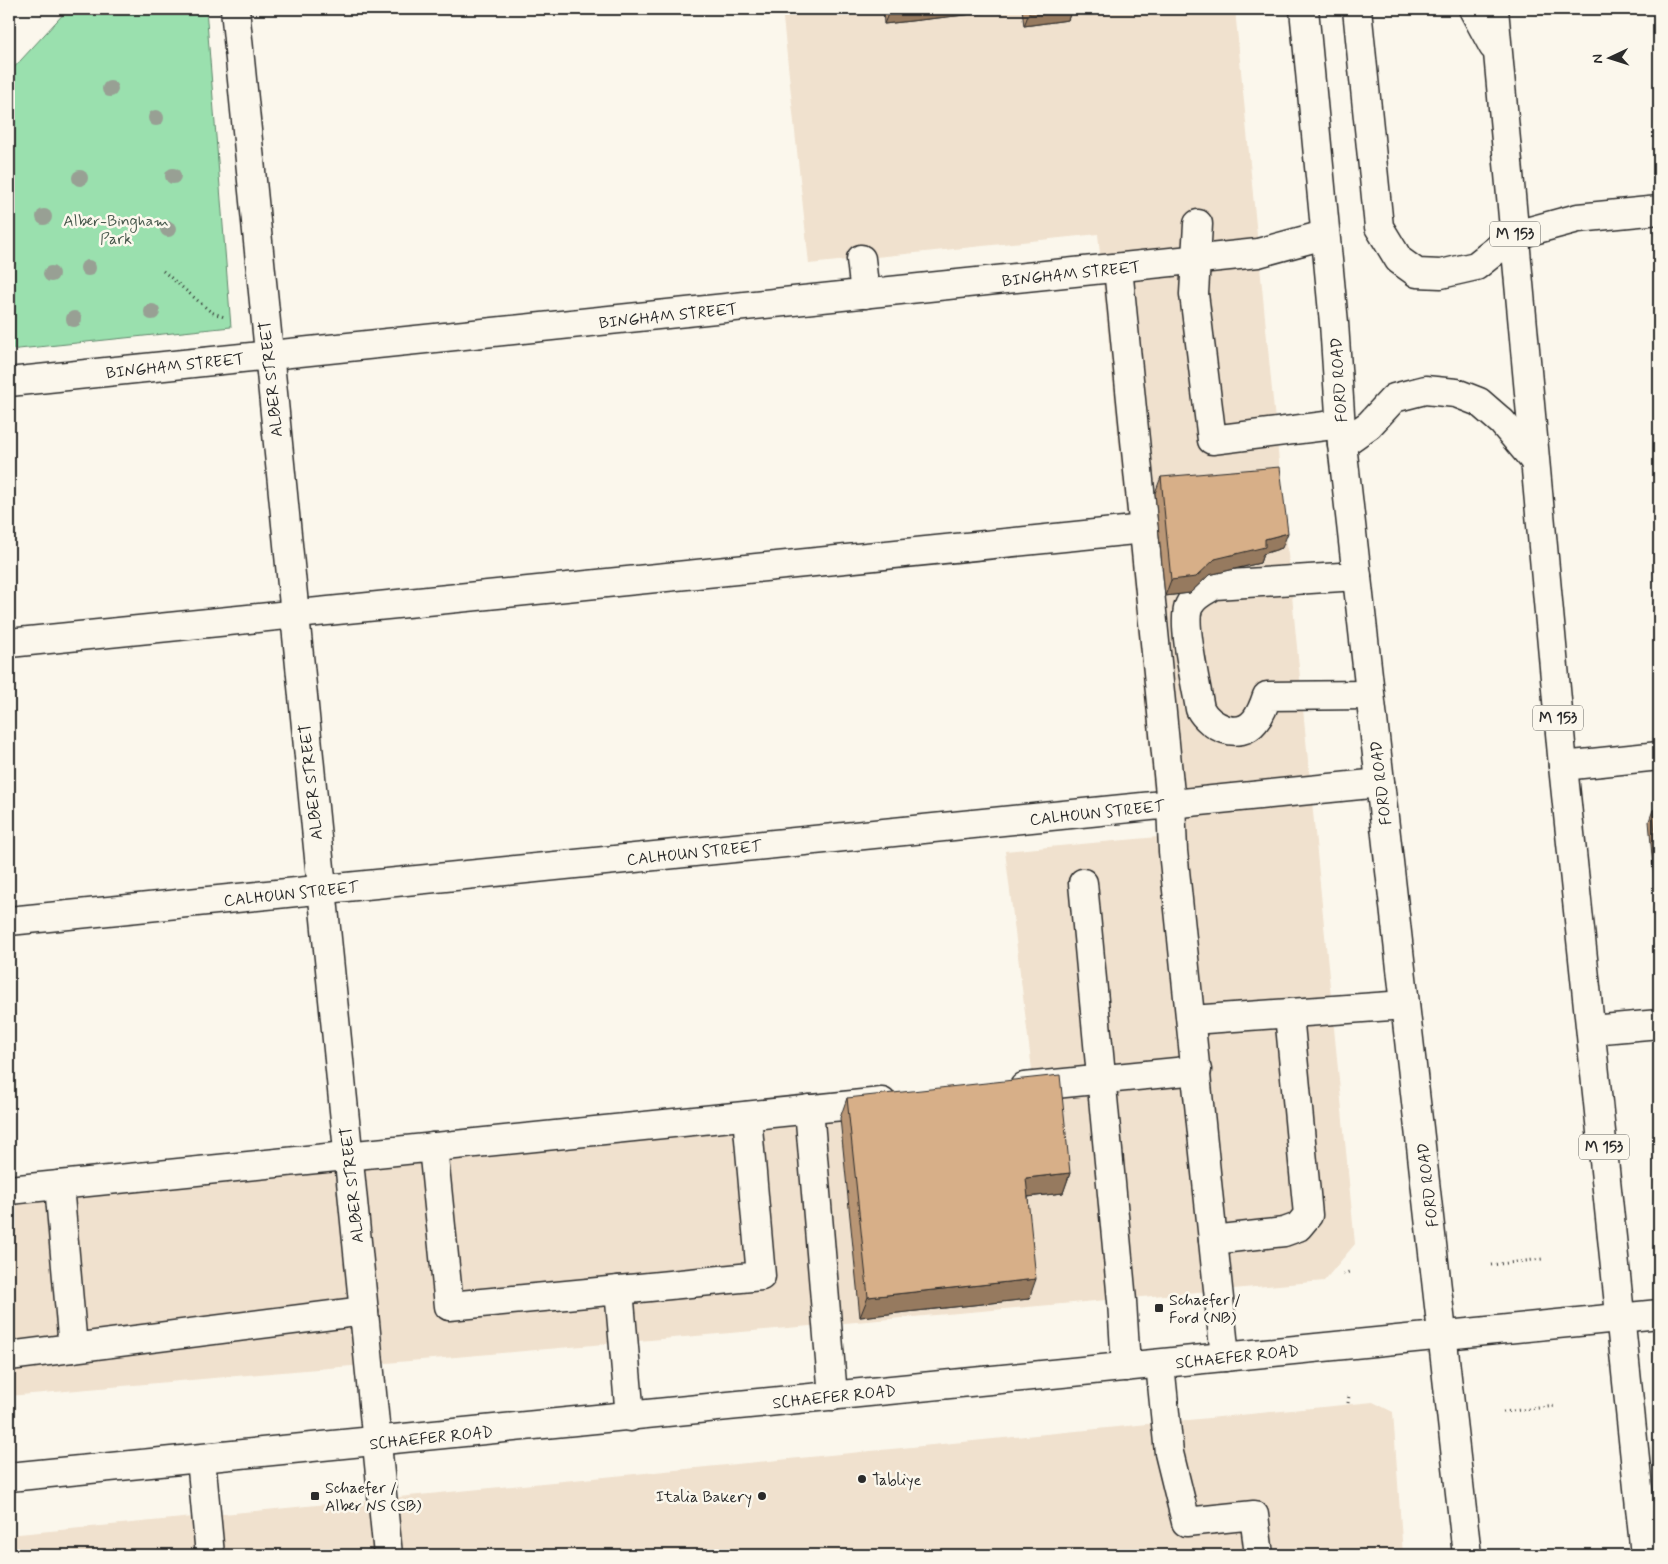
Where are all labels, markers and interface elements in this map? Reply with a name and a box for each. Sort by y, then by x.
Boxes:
north arrow [1586,32,1636,82]
text: N [1589,54,1607,64]
park label: Alber-Bingham Park [63,211,169,250]
road number: M 153 [1490,222,1540,246]
street label: BINGHAM STREET [1001,257,1141,292]
street label: BINGHAM STREET [598,299,738,334]
street label: ALBER STREET [255,320,288,438]
street label: FORD ROAD [1326,337,1353,423]
street label: BINGHAM STREET [105,349,245,384]
road number: M 153 [1533,706,1583,730]
street label: ALBER STREET [295,723,328,841]
street label: FORD ROAD [1366,739,1397,826]
street label: CALHOUN STREET [1029,796,1167,831]
street label: CALHOUN STREET [626,836,764,871]
street label: CALHOUN STREET [223,877,361,912]
street label: ALBER STREET [336,1126,369,1244]
road number: M 153 [1579,1134,1629,1160]
street label: FORD ROAD [1413,1141,1444,1228]
place label: Schaefer / Ford (NB) [1169,1290,1241,1329]
marker: Schaefer / Ford (NB) [1153,1302,1165,1314]
street label: SCHAEFER ROAD [1174,1341,1300,1374]
street label: SCHAEFER ROAD [771,1381,897,1414]
street label: SCHAEFER ROAD [368,1422,494,1455]
place label: Tabliye [872,1470,922,1491]
marker: Tabliye [856,1473,868,1485]
place label: Schaefer / Alber NS (SB) [325,1478,422,1517]
place label: Italia Bakery [656,1487,752,1508]
marker: Schaefer / Alber NS (SB) [309,1490,321,1502]
marker: Italia Bakery [756,1490,768,1502]

